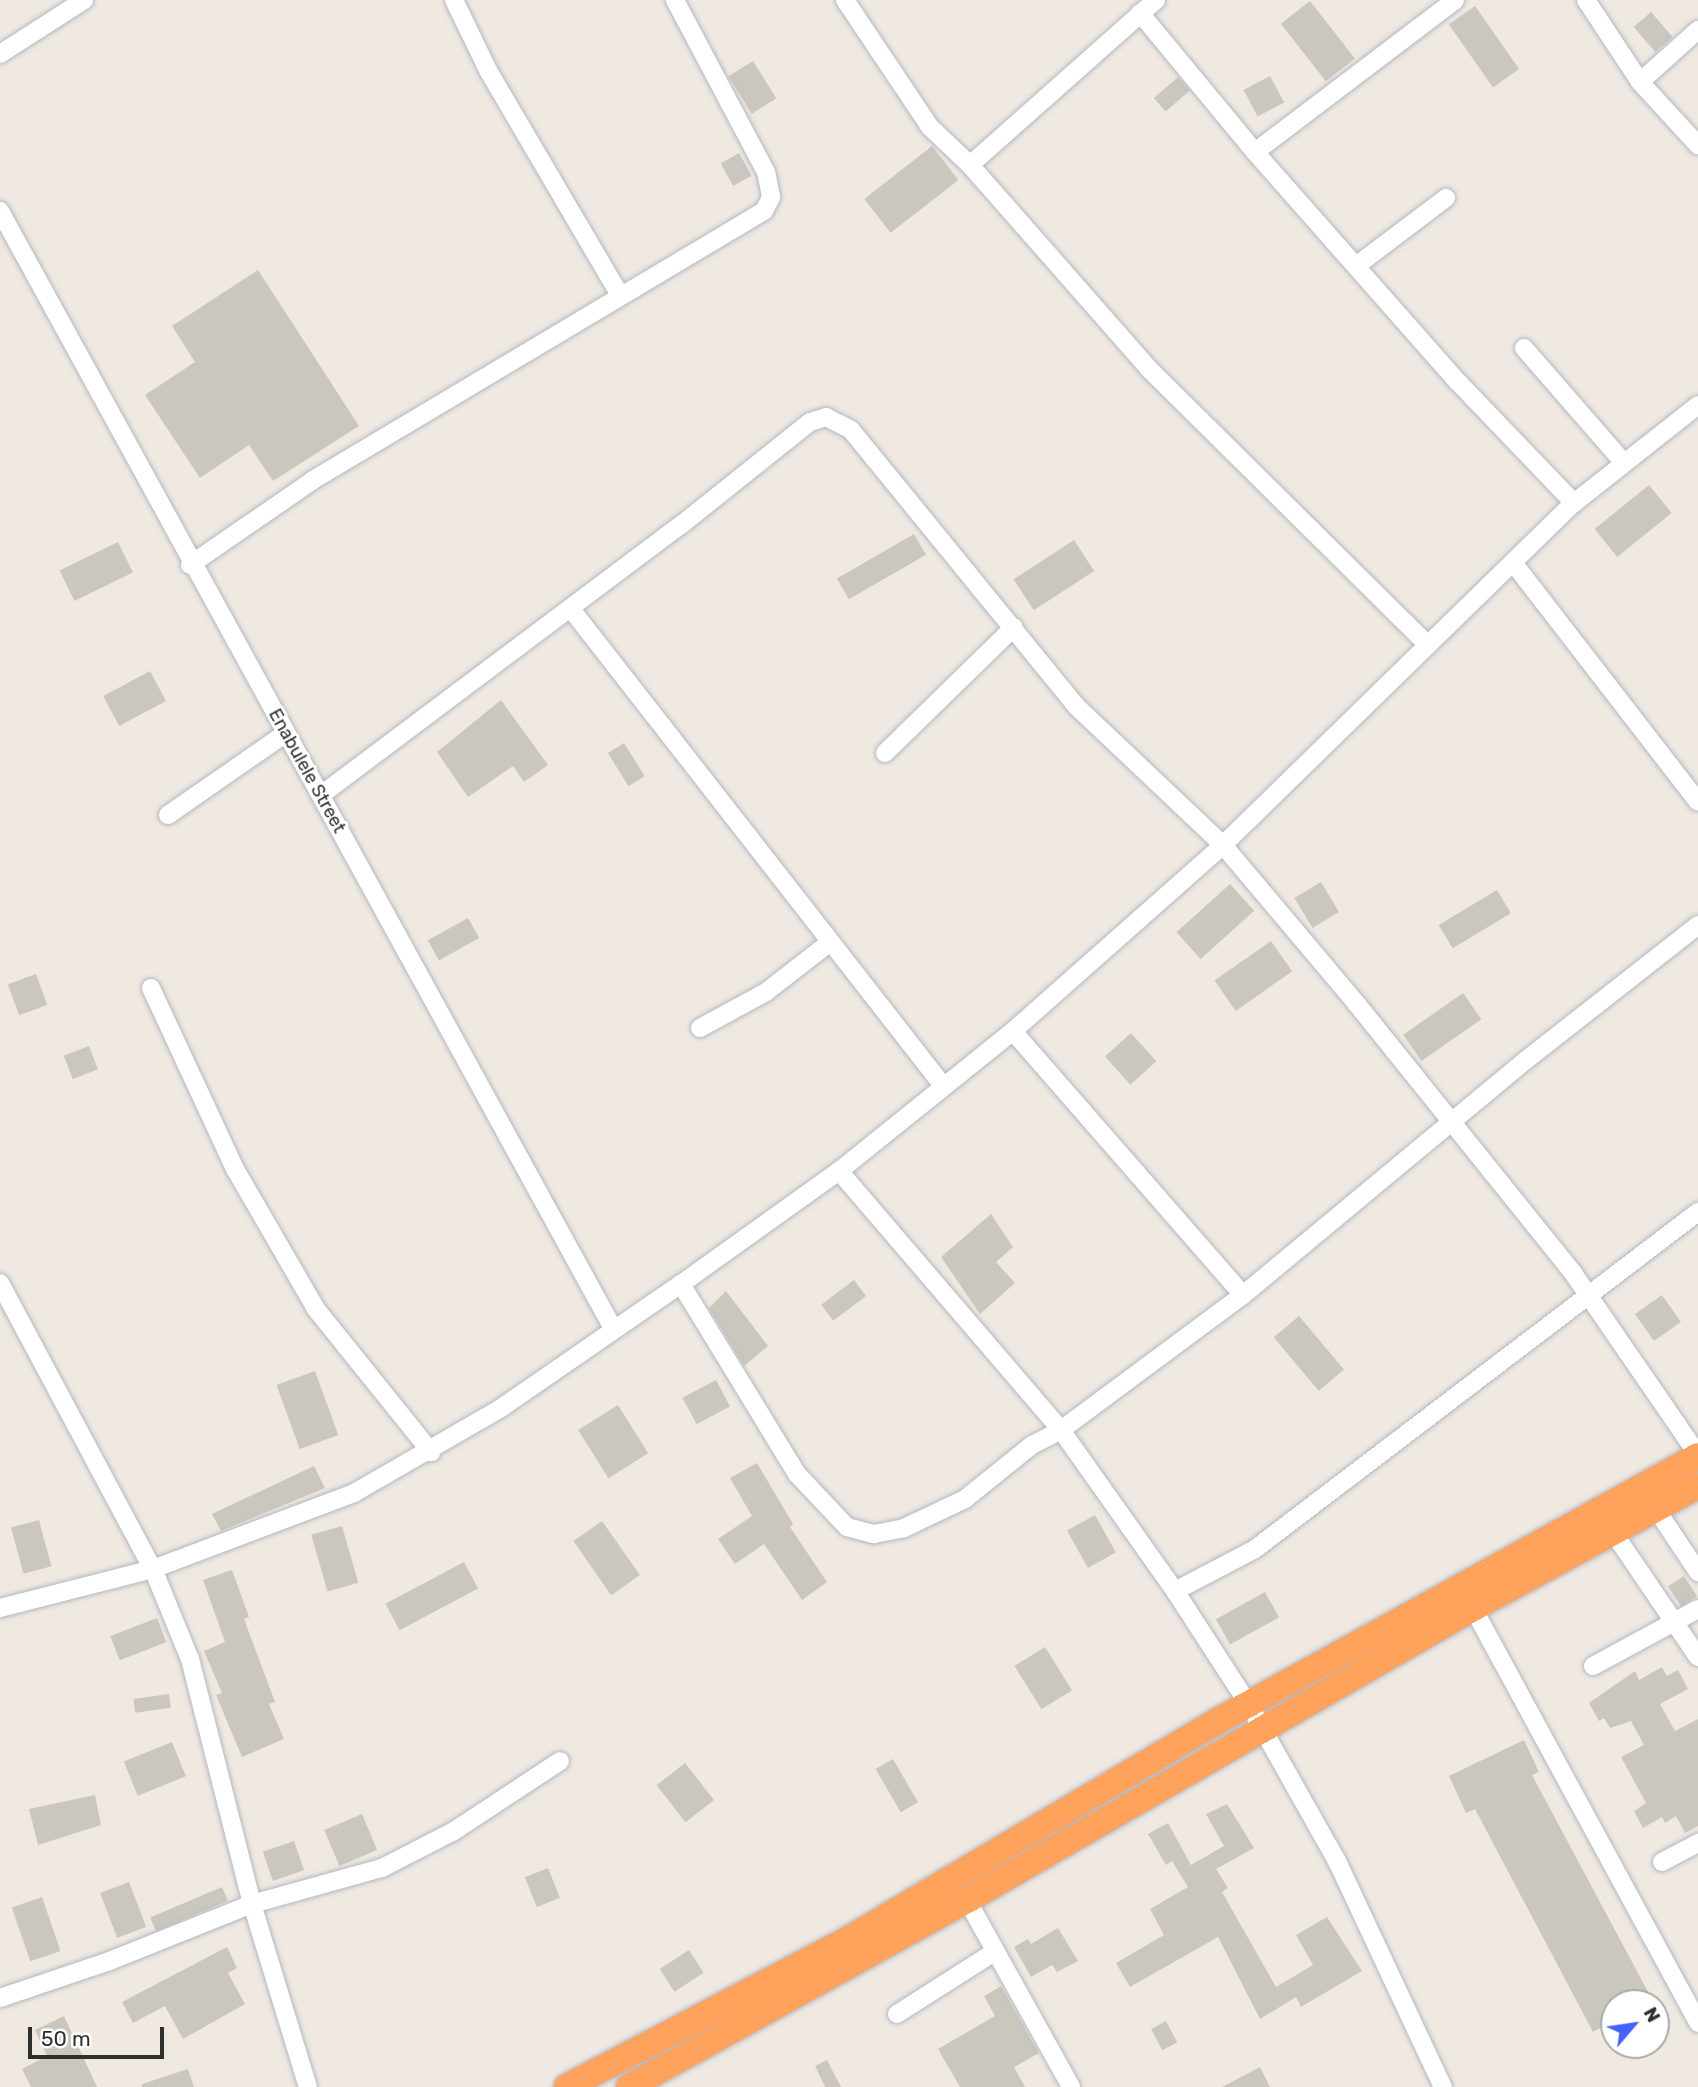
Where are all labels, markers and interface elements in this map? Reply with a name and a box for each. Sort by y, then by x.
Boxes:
street label: Enabulele Street [264,705,350,837]
north arrow [1600,1989,1670,2059]
text: N [1639,2003,1665,2026]
scale bar [32,2014,168,2058]
text: 50 m [41,2026,91,2051]

